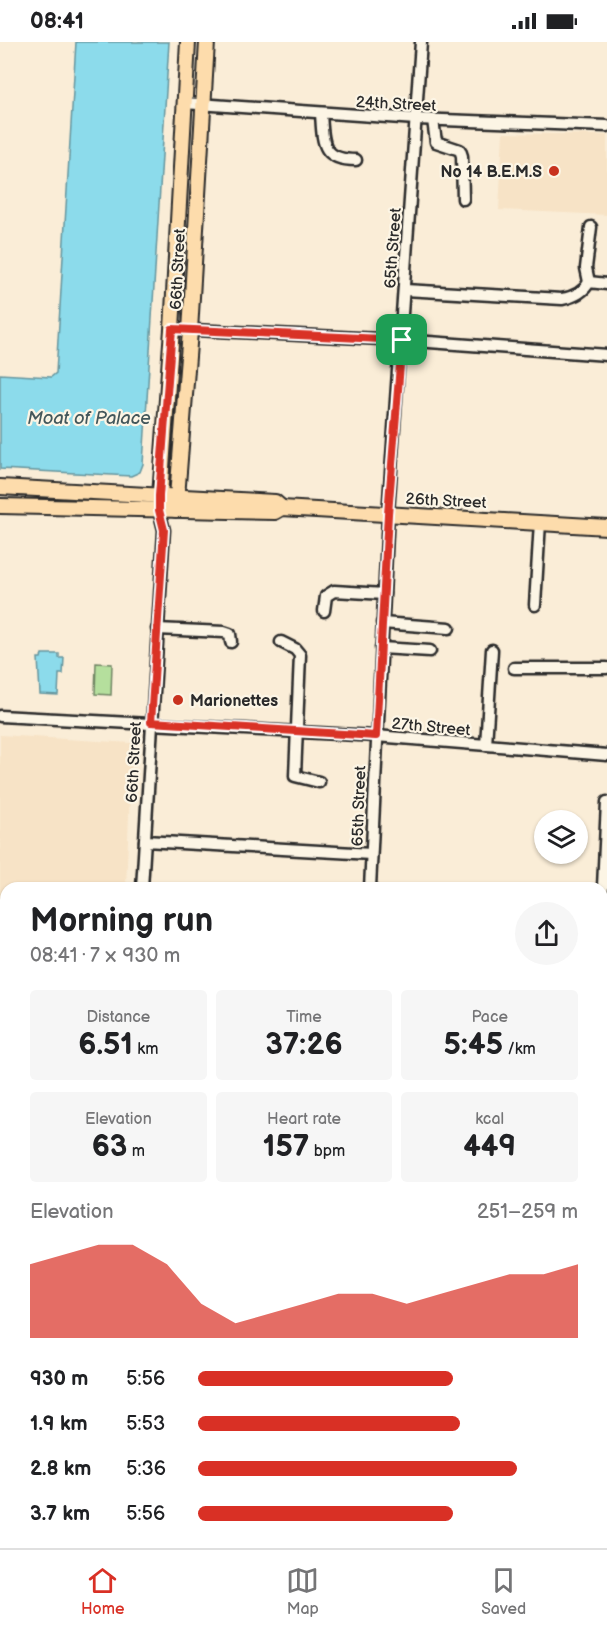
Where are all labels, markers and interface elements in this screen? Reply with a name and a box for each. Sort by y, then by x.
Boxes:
text: 08:41 [30,8,84,35]
street label: 24th Street [355,93,437,116]
place label: No 14 B.E.M.S [440,163,542,182]
marker: No 14 B.E.M.S [547,164,561,178]
street label: 65th Street [381,207,406,289]
street label: 66th Street [167,228,190,310]
pin [376,314,427,365]
icon: arrive [385,323,418,356]
water label: Moat of Palace [27,408,151,429]
street label: 26th Street [405,490,487,513]
place label: Marionettes [190,692,278,711]
marker: Marionettes [171,693,185,707]
street label: 27th Street [391,715,471,740]
street label: 66th Street [123,721,146,803]
street label: 65th Street [349,765,370,847]
map controls [534,810,588,864]
button: layers [534,810,588,864]
text: Morning run [30,901,213,941]
button: share [515,902,578,965]
text: 08:41 · 7 × 930 m [30,944,180,968]
text: Distance [86,1008,150,1027]
text: Time [286,1008,322,1027]
text: Pace [471,1008,508,1027]
text: 6.51 [78,1027,133,1063]
text: 37:26 [265,1027,343,1063]
text: 5:45 [444,1027,503,1063]
text: km [133,1040,158,1059]
text: /km [503,1040,536,1059]
text: Elevation [85,1110,152,1129]
text: Heart rate [267,1110,341,1129]
text: kcal [475,1110,504,1129]
text: 63 [92,1129,127,1165]
text: 157 [263,1129,309,1165]
text: 449 [463,1129,516,1165]
text: m [127,1142,145,1161]
text: bpm [309,1142,345,1161]
text: Elevation [30,1200,113,1224]
text: 251–259 m [477,1200,578,1224]
text: 930 m [30,1367,88,1391]
text: 5:56 [126,1367,165,1391]
text: 1.9 km [30,1412,87,1436]
text: 5:53 [126,1412,165,1436]
text: 2.8 km [30,1457,91,1481]
text: 5:36 [126,1457,166,1481]
text: 3.7 km [30,1502,90,1526]
text: 5:56 [126,1502,165,1526]
tab: Home [81,1564,124,1619]
tab: Map [286,1564,319,1619]
tab: Saved [481,1564,526,1619]

